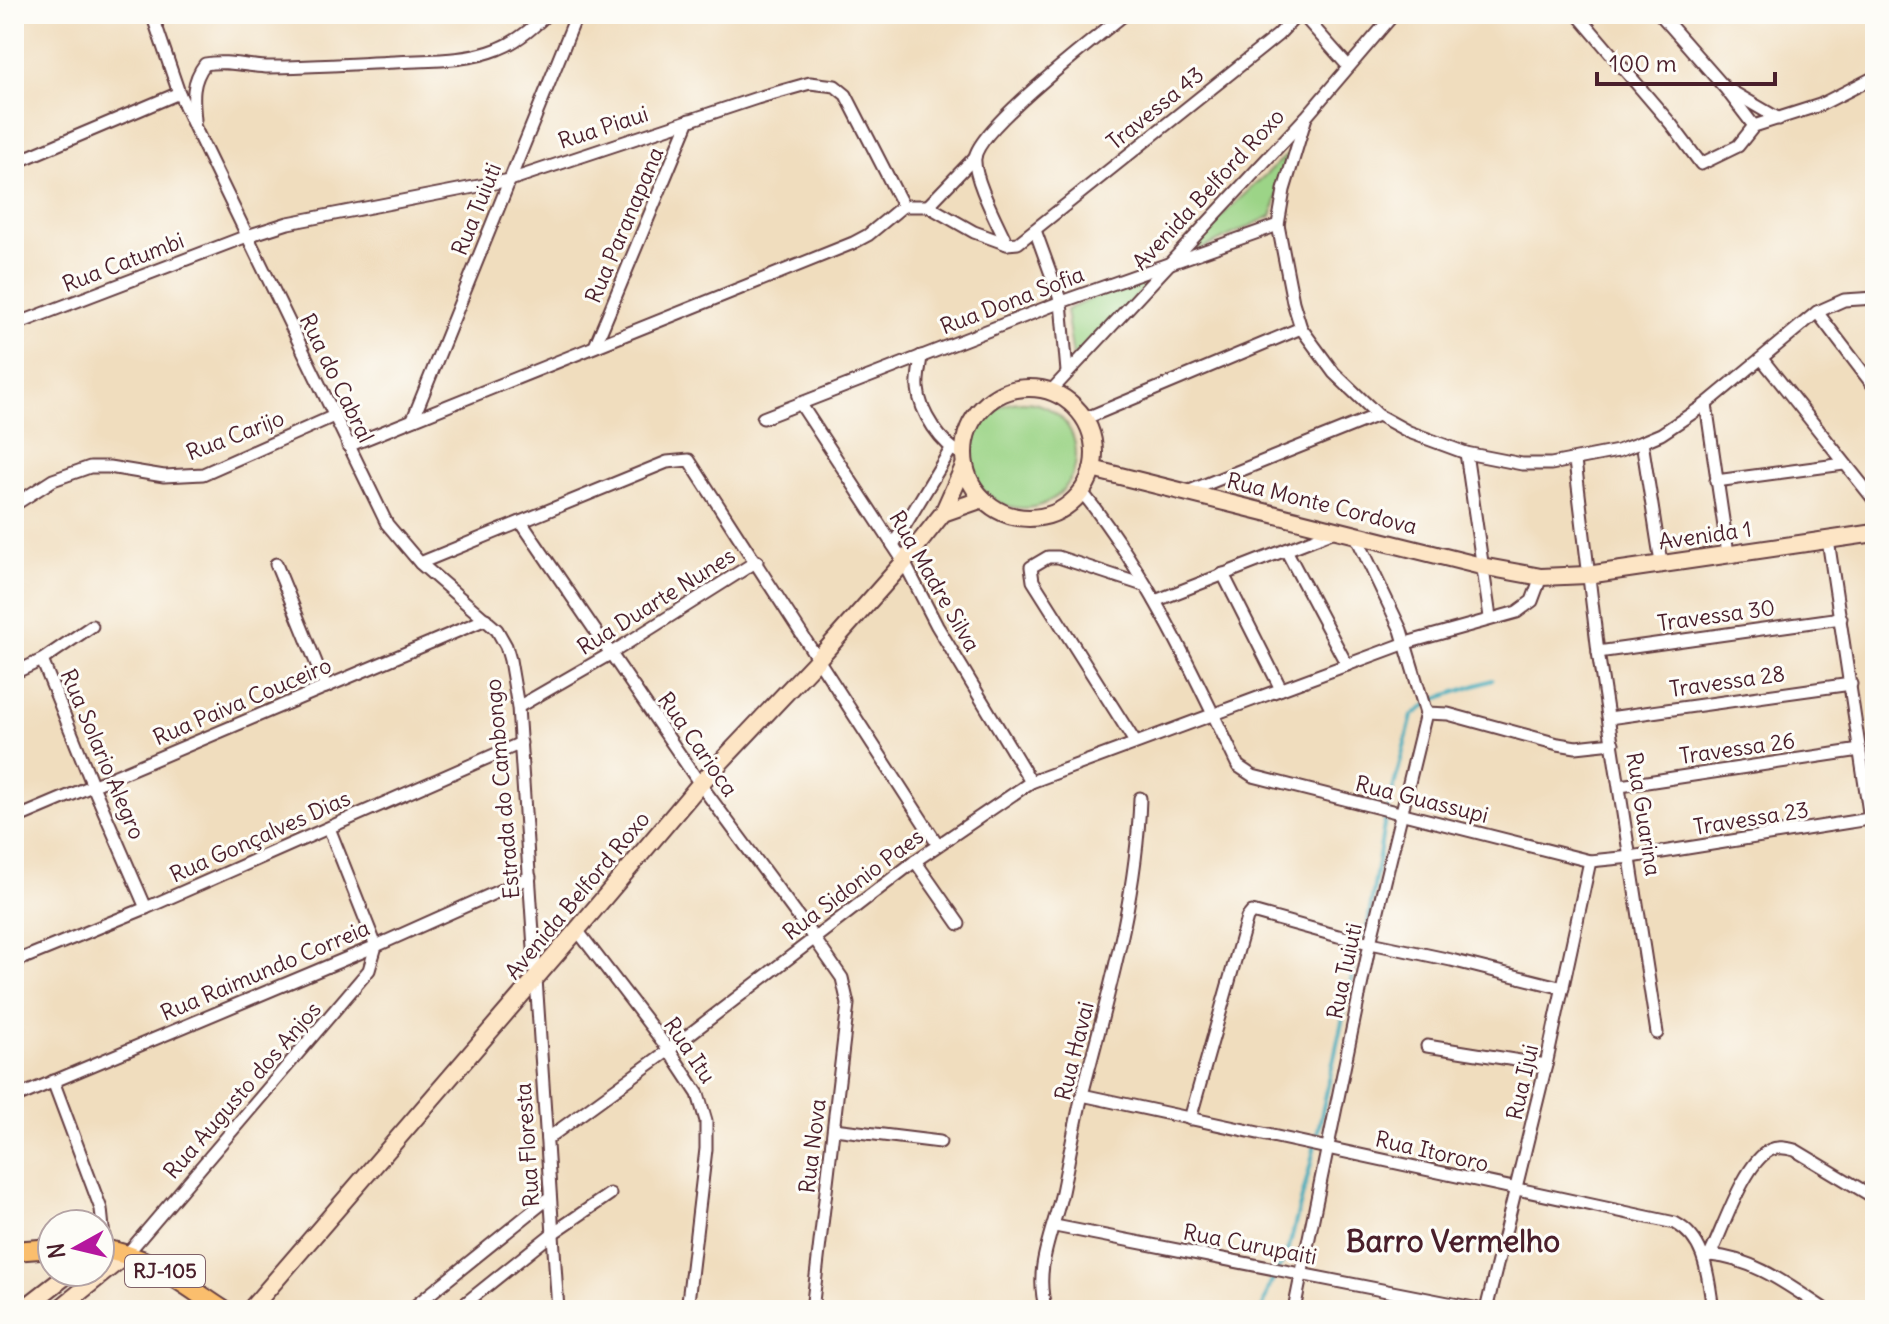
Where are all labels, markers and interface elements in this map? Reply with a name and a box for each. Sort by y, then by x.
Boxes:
scale bar [1597,36,1775,86]
text: 100 m [1609,48,1677,78]
street label: Travessa 43 [1101,60,1209,156]
street label: Rua Piaui [555,99,651,155]
street label: Avenida Belford Roxo [1126,102,1290,276]
street label: Rua Paranapana [579,143,669,307]
street label: Rua Tuiuti [445,159,507,259]
street label: Rua Catumbi [58,226,188,298]
street label: Rua Dona Sofia [936,260,1088,340]
street label: Rua do Cabral [294,309,380,447]
street label: Rua Carijo [182,404,288,466]
street label: Rua Monte Cordova [1224,466,1420,540]
street label: Rua Madre Silva [883,506,987,656]
street label: Avenida 1 [1657,515,1753,555]
street label: Rua Duarte Nunes [572,541,740,661]
street label: Travessa 30 [1655,593,1777,637]
street label: Rua Paiva Couceiro [149,651,335,751]
street label: Travessa 28 [1667,659,1787,703]
street label: Rua Solario Alegro [54,665,152,843]
street label: Estrada do Cambongo [478,678,526,900]
street label: Rua Carioca [652,686,744,802]
street label: Travessa 26 [1677,726,1797,770]
street label: Rua Guarina [1620,750,1668,878]
street label: Rua Guassupi [1353,769,1491,829]
street label: Rua Gonçalves Dias [165,784,355,888]
street label: Travessa 23 [1691,795,1811,841]
street label: Avenida Belford Roxo [498,805,656,985]
street label: Rua Sidonio Paes [777,822,929,946]
street label: Rua Raimundo Correia [156,913,374,1027]
street label: Rua Tuiuti [1320,920,1368,1022]
street label: Rua Augusto dos Anjos [157,995,327,1185]
street label: Rua Havai [1048,999,1100,1103]
street label: Rua Itu [658,1012,722,1089]
street label: Rua Ijui [1500,1041,1544,1123]
street label: Rua Floresta [509,1082,545,1208]
street label: Rua Nova [792,1097,832,1195]
street label: Rua Itororo [1373,1124,1491,1178]
north arrow [36,1208,116,1288]
street label: Rua Curupaiti [1181,1217,1319,1271]
district label: Barro Vermelho [1346,1222,1560,1260]
text: N [41,1241,71,1260]
road number: RJ-105 [125,1255,205,1287]

